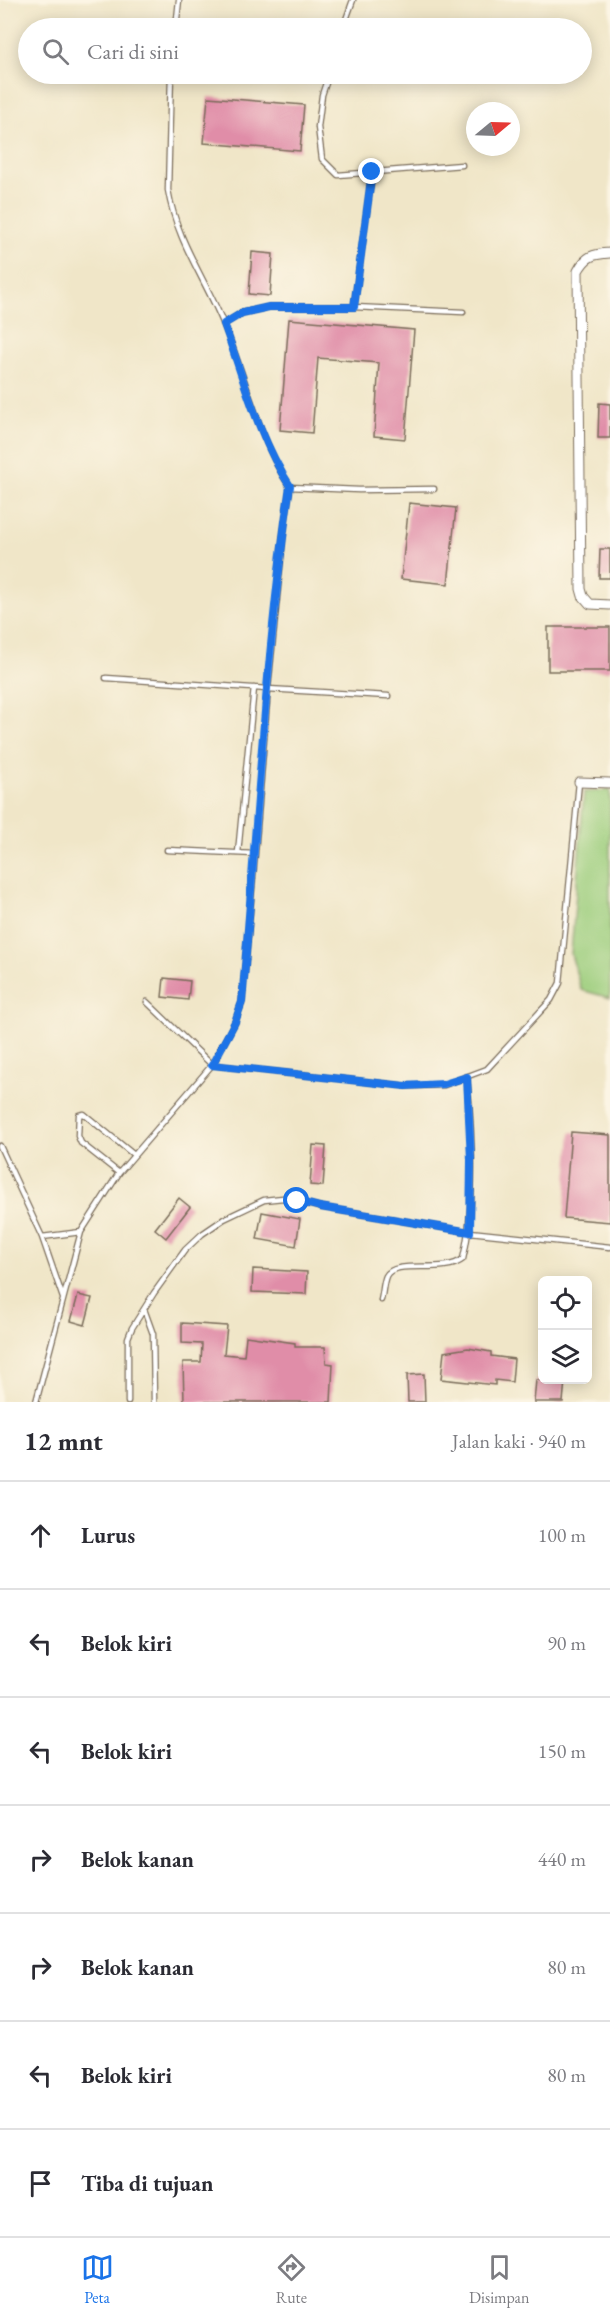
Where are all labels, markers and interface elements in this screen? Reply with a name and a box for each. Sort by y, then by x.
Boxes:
search box [18,18,592,84]
icon: search [39,35,72,68]
text: Cari di sini [87,37,179,66]
north arrow [466,102,520,156]
route end [358,158,384,184]
route start [283,1187,309,1213]
map controls [538,1276,592,1384]
button: locate [538,1276,592,1330]
button: layers [538,1330,592,1384]
text: 12 mnt [24,1424,103,1458]
text: Jalan kaki · 940 m [452,1428,586,1454]
icon: ahead [24,1519,57,1552]
text: Lurus [81,1521,135,1550]
text: 100 m [538,1522,586,1548]
icon: left [24,1627,57,1660]
text: Belok kiri [81,1629,172,1658]
text: 90 m [547,1630,586,1656]
icon: left [24,1735,57,1768]
text: Belok kiri [81,1737,172,1766]
text: 150 m [538,1738,586,1764]
icon: right [24,1843,57,1876]
text: Belok kanan [81,1845,194,1874]
text: 440 m [538,1846,586,1872]
icon: right [24,1951,57,1984]
text: Belok kanan [81,1953,194,1982]
text: 80 m [547,1954,586,1980]
icon: left [24,2059,57,2092]
text: Belok kiri [81,2061,172,2090]
text: 80 m [547,2062,586,2088]
icon: arrive [24,2167,57,2200]
text: Tiba di tujuan [81,2169,213,2198]
tab: Peta [81,2251,114,2308]
tab: Rute [275,2251,308,2308]
tab: Disimpan [469,2251,529,2308]

